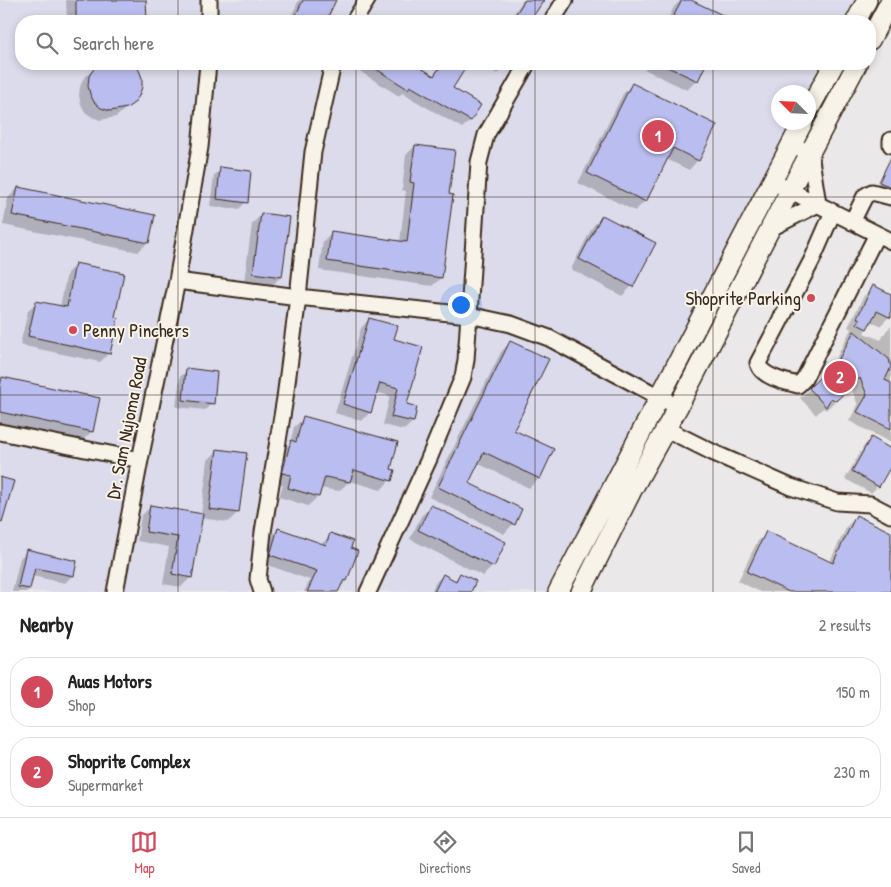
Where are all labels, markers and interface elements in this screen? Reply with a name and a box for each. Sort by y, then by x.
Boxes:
search box [15,15,876,70]
icon: search [33,29,61,57]
text: Search here [73,30,154,56]
north arrow [771,85,816,130]
pin: 1 [642,117,674,155]
place label: Shoprite Parking [685,285,801,311]
your location [448,292,474,318]
marker: Shoprite Parking [805,292,817,304]
place label: Penny Pinchers [83,317,189,343]
marker: Penny Pinchers [67,324,79,336]
street label: Dr. Sam Nujoma Road [100,354,153,501]
pin: 2 [824,358,856,396]
text: Nearby [20,610,73,639]
text: 2 results [819,614,871,636]
text: Auas Motors [68,668,152,694]
text: 1 [34,681,40,703]
text: 150 m [836,681,870,703]
text: Shop [68,694,95,716]
text: Shoprite Complex [68,748,191,774]
text: 2 [33,761,41,783]
text: 230 m [834,761,870,783]
text: Supermarket [68,774,143,796]
tab: Map [130,828,158,877]
tab: Directions [419,828,471,877]
tab: Saved [732,828,761,877]

